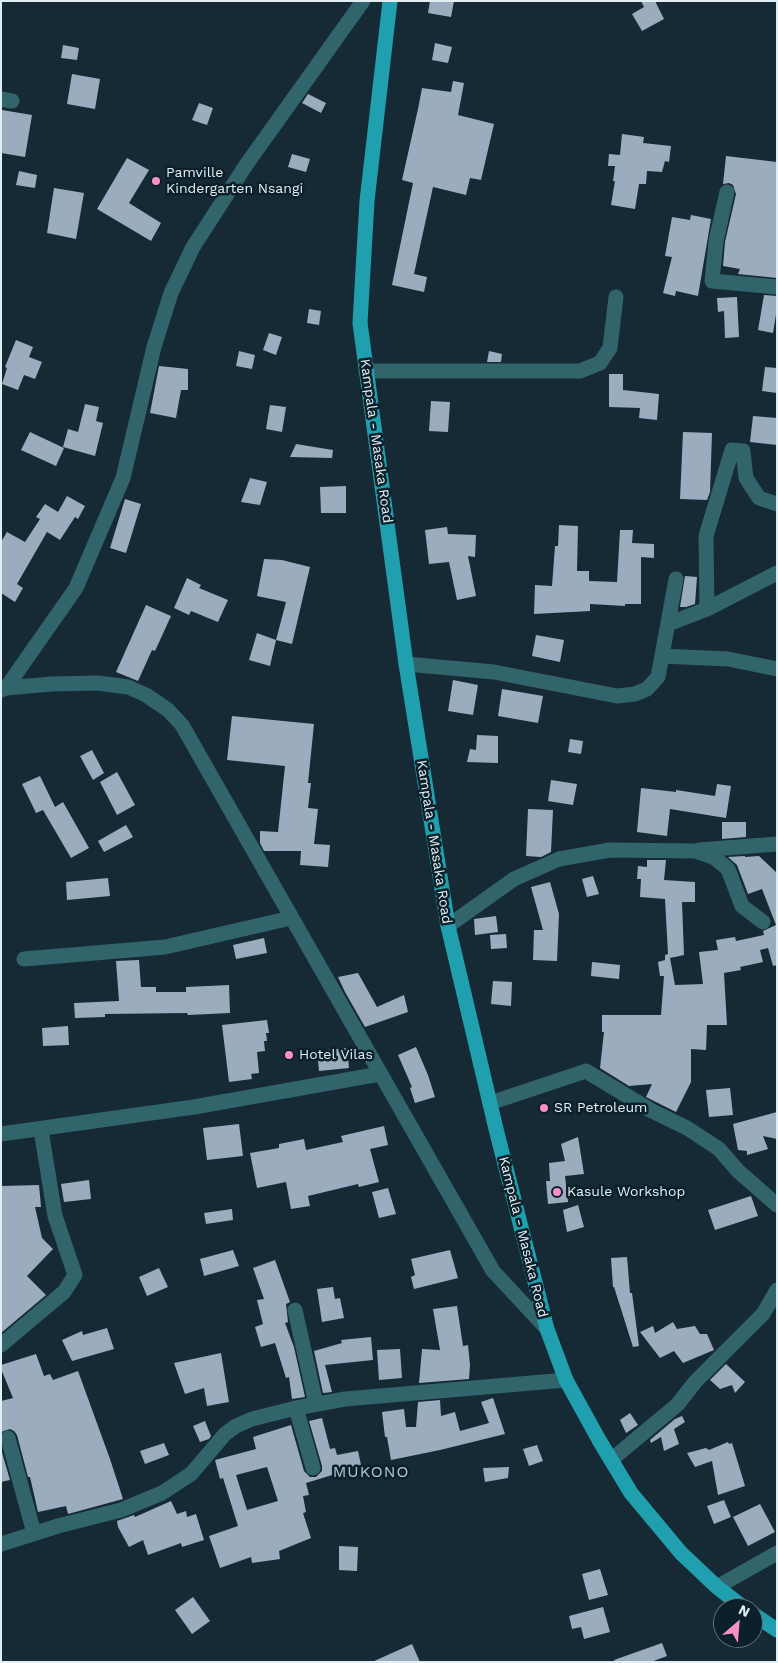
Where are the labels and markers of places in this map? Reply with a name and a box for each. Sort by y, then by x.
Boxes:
place label: Pamville Kindergarten Nsangi [166,165,303,198]
marker: Pamville Kindergarten Nsangi [150,175,162,187]
place label: Hotel Vilas [299,1047,373,1063]
marker: Hotel Vilas [283,1049,295,1061]
place label: SR Petroleum [554,1100,647,1116]
marker: SR Petroleum [538,1102,550,1114]
place label: Kasule Workshop [567,1184,685,1200]
marker: Kasule Workshop [551,1186,563,1198]

